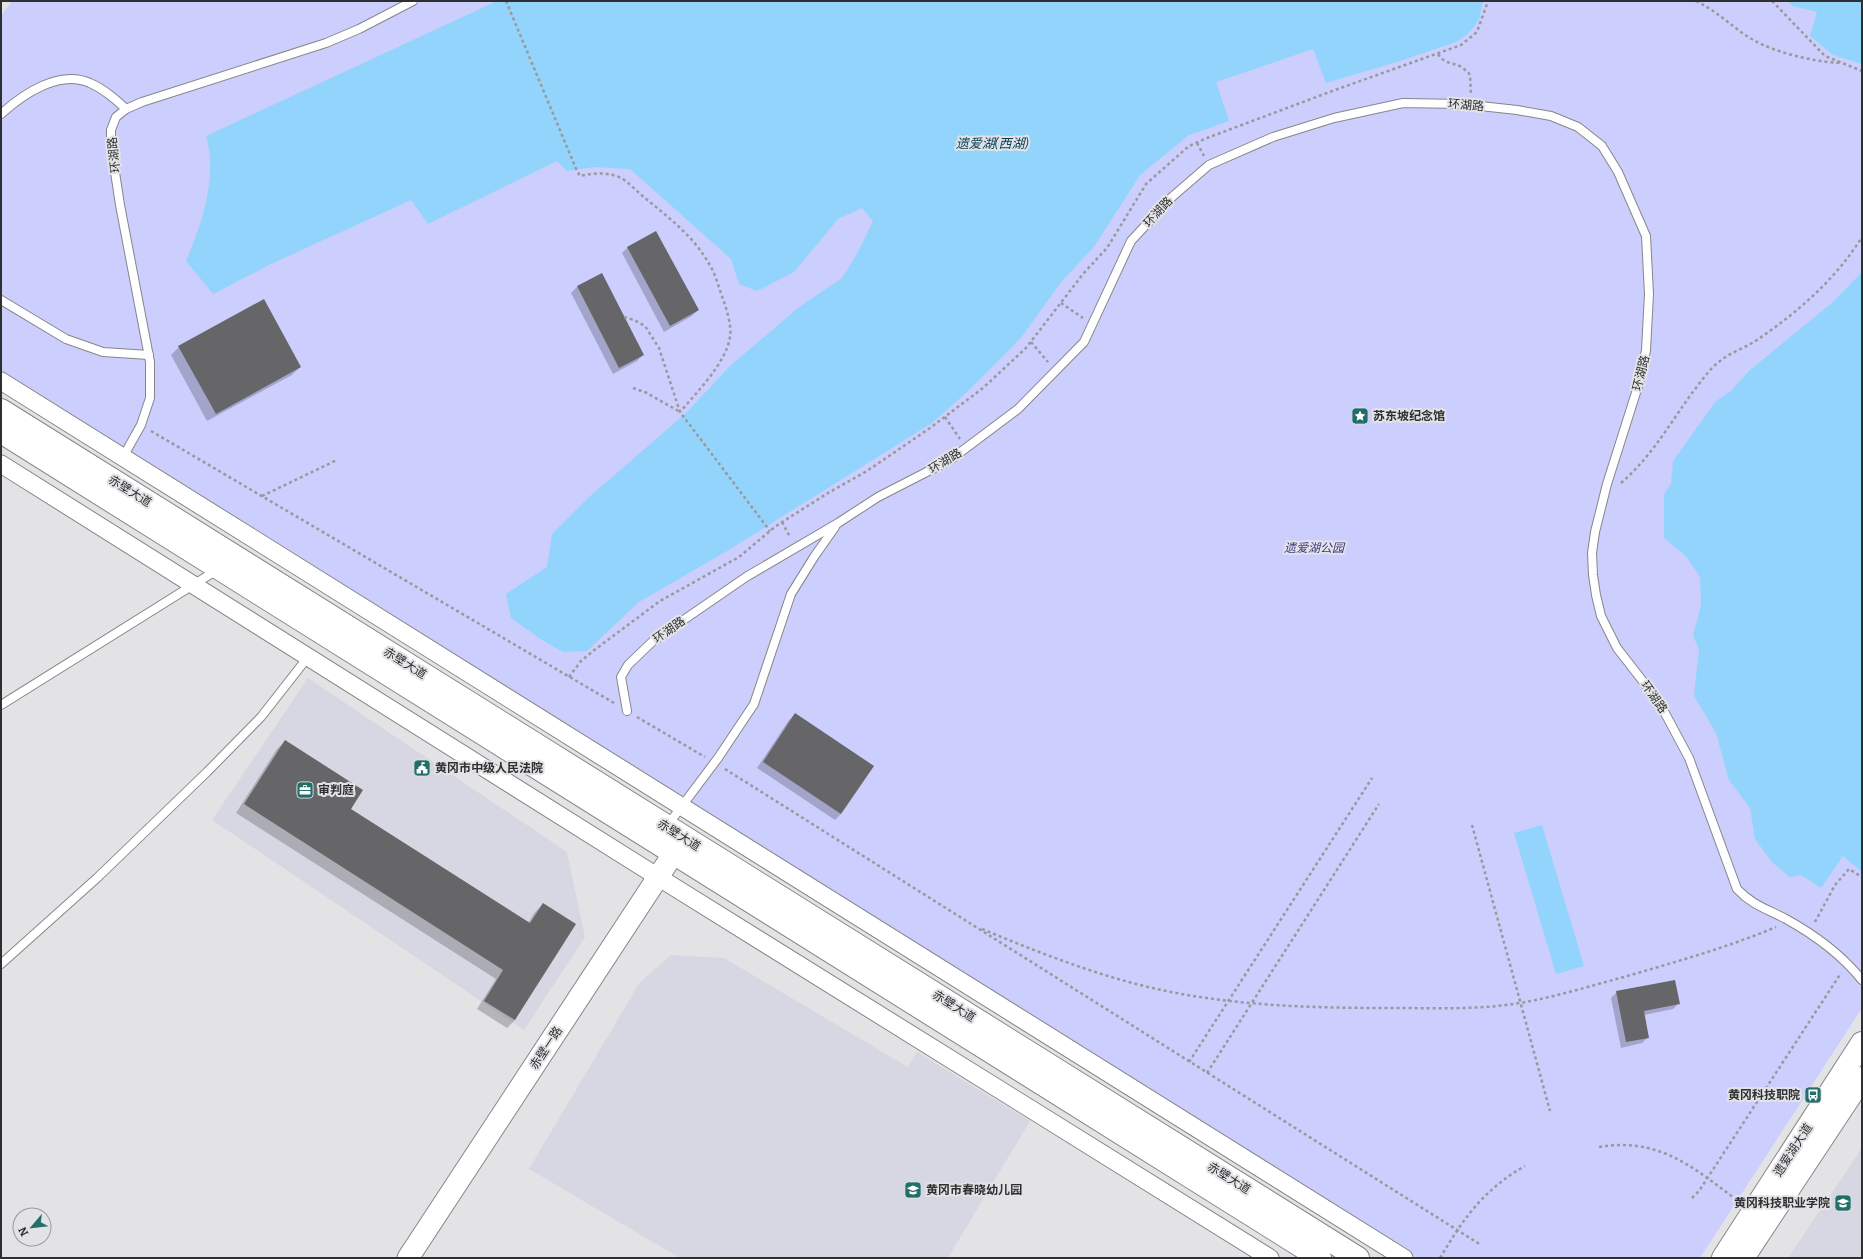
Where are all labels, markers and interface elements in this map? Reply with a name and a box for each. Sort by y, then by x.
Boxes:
street label: 环湖路 [1447,96,1485,114]
street label: 环湖路 [105,136,123,174]
water label: 遗爱湖(西湖) [956,136,1028,151]
street label: 环湖路 [1141,194,1175,230]
street label: 环湖路 [1630,354,1652,392]
place icon: 苏东坡纪念馆 [1350,406,1370,426]
place label: 苏东坡纪念馆 [1373,409,1445,423]
street label: 环湖路 [926,446,964,476]
street label: 赤壁大道 [106,472,154,510]
park label: 遗爱湖公园 [1284,541,1346,555]
street label: 环湖路 [650,614,688,646]
street label: 赤壁大道 [381,644,429,682]
street label: 环湖路 [1638,678,1670,716]
public building icon: 黄冈市中级人民法院 [412,758,432,778]
place label: 黄冈市中级人民法院 [435,761,543,775]
office icon: 审判庭 [295,780,315,800]
place label: 审判庭 [318,783,354,797]
street label: 赤壁大道 [655,816,703,854]
street label: 赤壁大道 [930,987,978,1025]
street label: 赤壁一路 [527,1024,565,1072]
bus stop icon: 黄冈科技职院 [1803,1085,1823,1105]
place label: 黄冈科技职院 [1728,1088,1800,1102]
street label: 遗爱湖大道 [1771,1121,1815,1179]
street label: 赤壁大道 [1205,1159,1253,1197]
school or university icon: 黄冈市春晓幼儿园 [903,1180,923,1200]
place label: 黄冈市春晓幼儿园 [926,1183,1022,1197]
school or university icon: 黄冈科技职业学院 [1833,1193,1853,1213]
place label: 黄冈科技职业学院 [1734,1196,1830,1210]
north arrow [12,1207,52,1247]
text: N [16,1224,31,1238]

